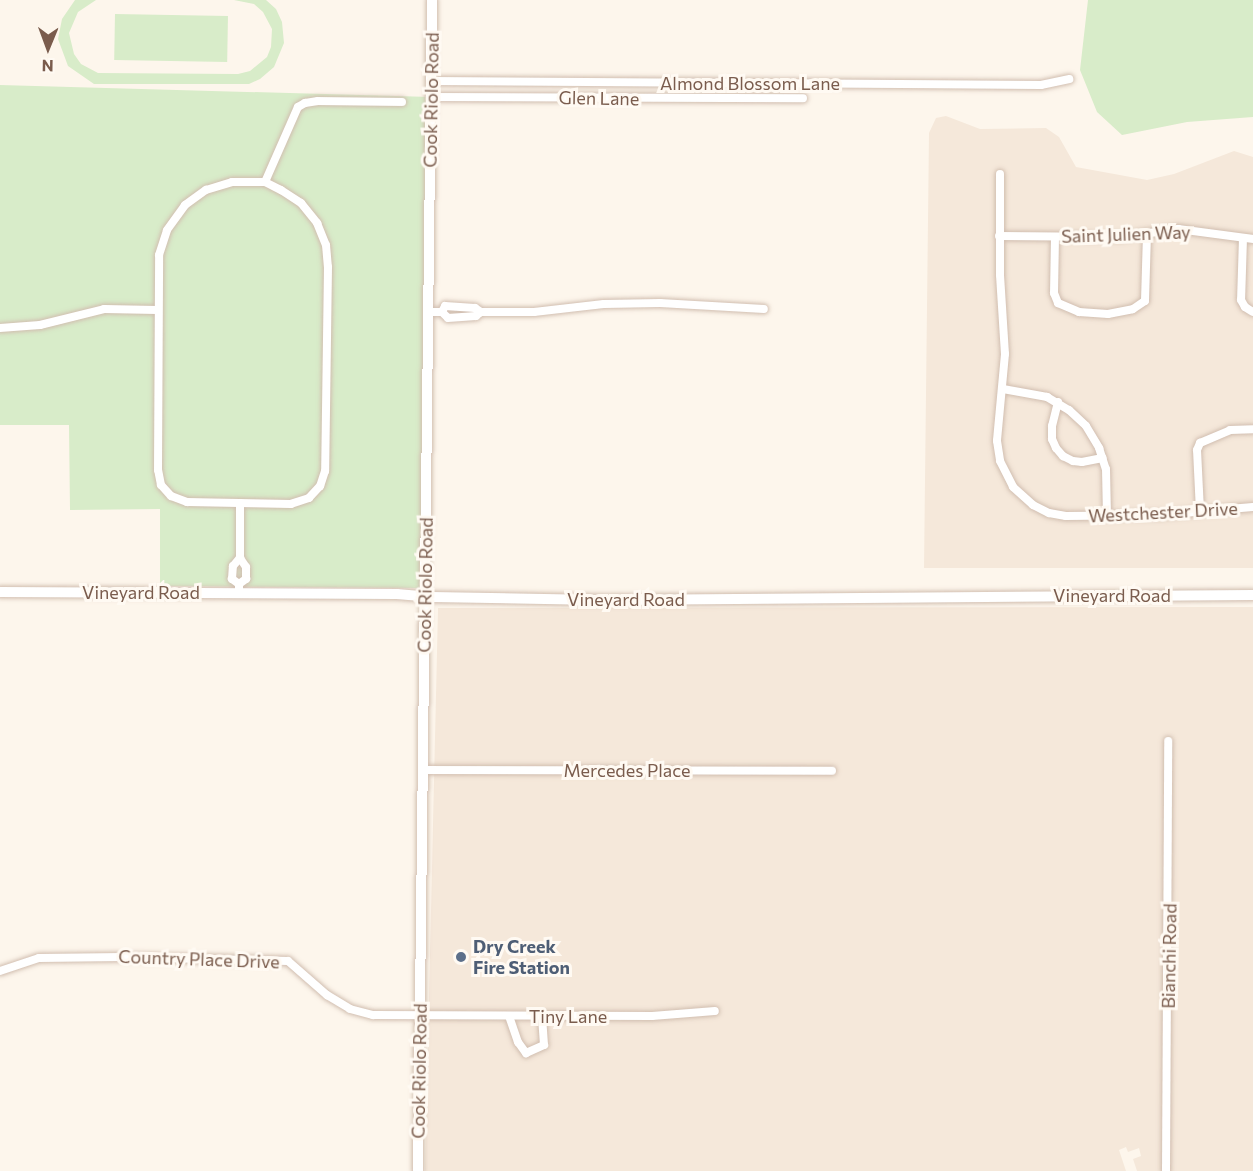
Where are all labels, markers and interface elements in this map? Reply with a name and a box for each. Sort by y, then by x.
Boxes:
north arrow [18,18,78,78]
street label: Cook Riolo Road [419,32,443,168]
text: N [42,57,54,76]
street label: Almond Blossom Lane [660,72,840,94]
street label: Glen Lane [559,86,639,110]
street label: Saint Julien Way [1061,221,1191,247]
street label: Westchester Drive [1088,497,1238,527]
street label: Cook Riolo Road [413,517,437,653]
street label: Vineyard Road [82,581,200,603]
street label: Vineyard Road [1053,584,1171,606]
street label: Vineyard Road [567,588,685,610]
street label: Mercedes Place [563,759,691,781]
street label: Bianchi Road [1157,903,1181,1009]
place label: Dry Creek Fire Station [473,936,570,978]
street label: Country Place Drive [118,945,280,973]
marker: Dry Creek Fire Station [454,950,468,964]
street label: Cook Riolo Road [407,1003,431,1139]
street label: Tiny Lane [529,1005,607,1027]

